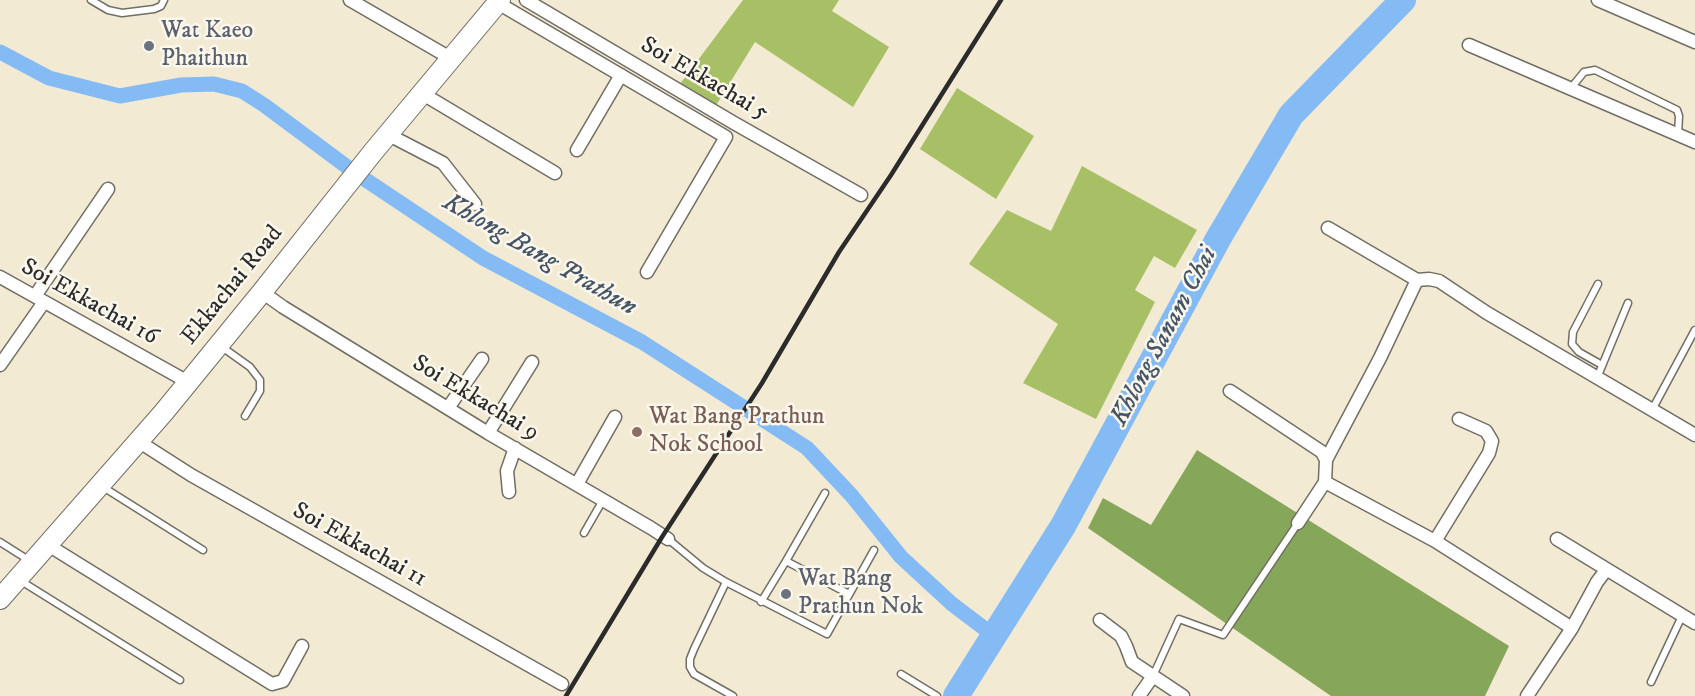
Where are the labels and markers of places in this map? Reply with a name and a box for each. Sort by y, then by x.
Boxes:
place label: Wat Kaeo Phaithun [161,18,253,74]
marker: Wat Kaeo Phaithun [142,39,156,53]
place label: Wat Bang Prathun Nok School [649,404,825,460]
marker: Wat Bang Prathun Nok School [630,425,644,439]
place label: Wat Bang Prathun Nok [798,566,923,622]
marker: Wat Bang Prathun Nok [779,587,793,601]

